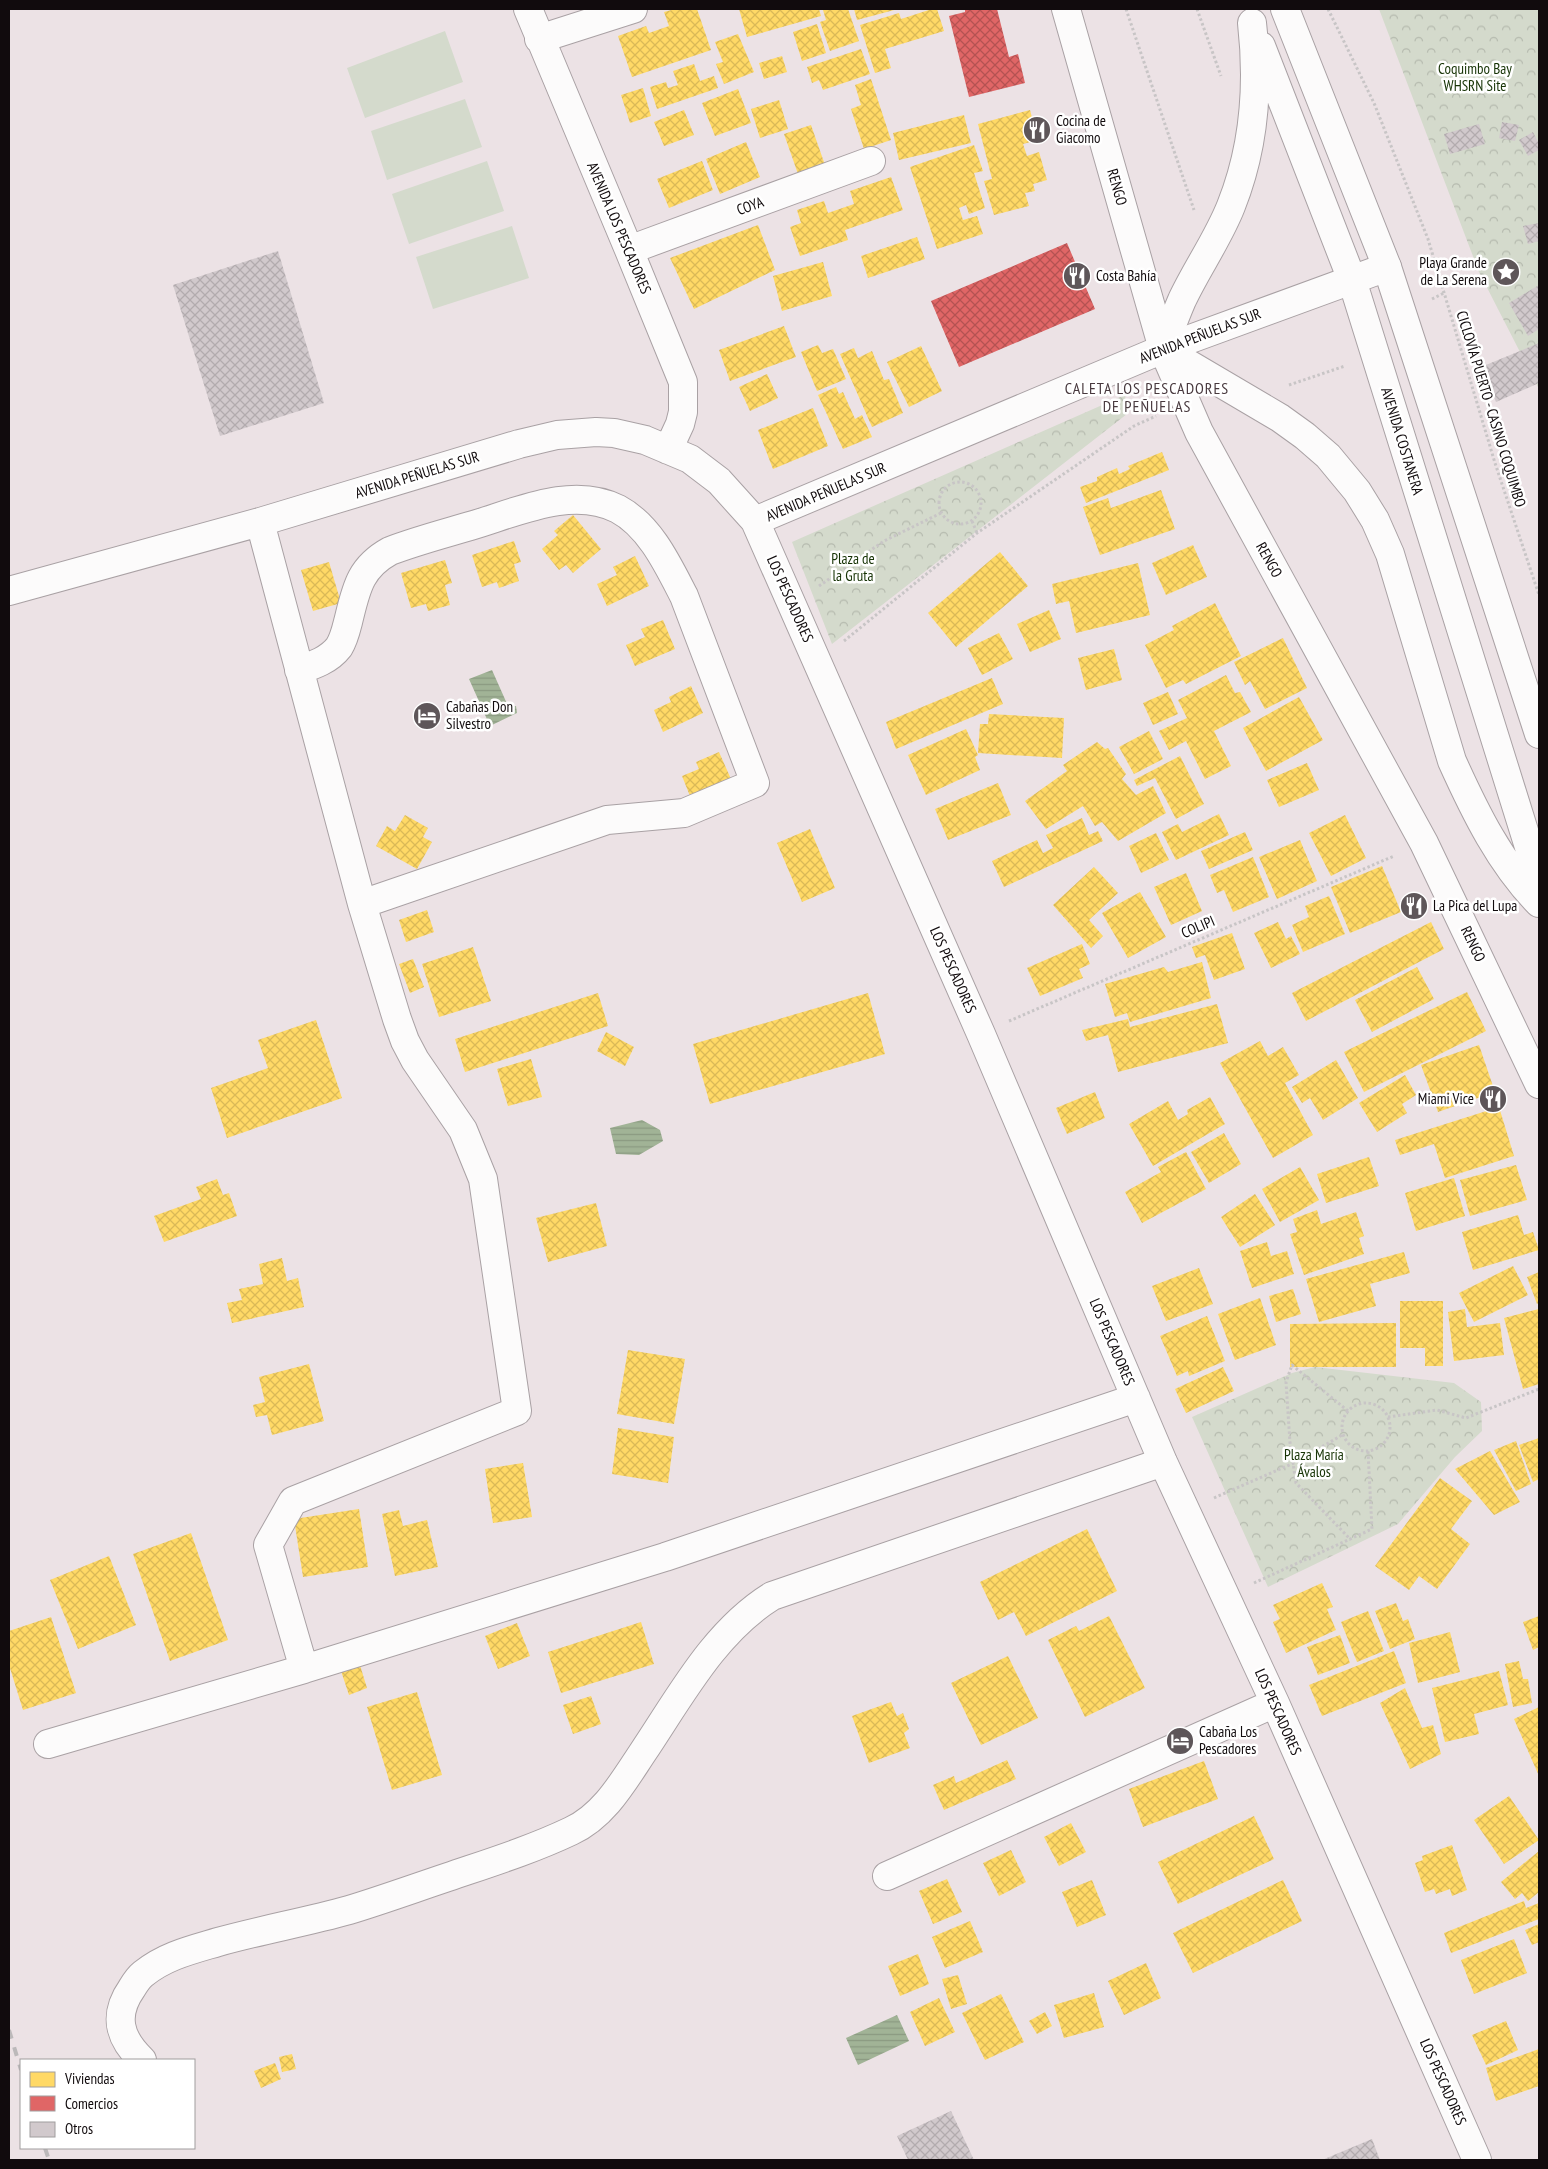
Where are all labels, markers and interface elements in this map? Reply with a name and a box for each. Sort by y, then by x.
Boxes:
park label: Coquimbo Bay WHSRN Site [1438,59,1512,95]
place label: Cocina de Giacomo [1056,111,1106,147]
restaurant icon: Cocina de Giacomo [1022,115,1052,145]
street label: AVENIDA LOS PESCADORES [583,159,656,297]
street label: RENGO [1103,166,1132,207]
street label: COYA [734,192,767,219]
place label: Playa Grande de La Serena [1419,253,1487,289]
place icon: Playa Grande de La Serena [1491,257,1521,287]
restaurant icon: Costa Bahía [1062,261,1092,291]
place label: Costa Bahía [1096,266,1156,285]
street label: AVENIDA PEÑUELAS SUR [1136,304,1263,367]
street label: CICLOVÍA PUERTO - CASINO COQUIMBO [1453,308,1530,509]
district label: CALETA LOS PESCADORES DE PEÑUELAS [1065,378,1229,416]
street label: AVENIDA COSTANERA [1377,385,1428,498]
street label: AVENIDA PEÑUELAS SUR [353,447,481,502]
street label: AVENIDA PEÑUELAS SUR [763,458,889,525]
street label: RENGO [1252,539,1287,581]
park label: Plaza de la Gruta [831,549,875,585]
street label: LOS PESCADORES [763,553,818,645]
place label: Cabañas Don Silvestro [446,697,513,733]
hotel icon: Cabañas Don Silvestro [412,701,442,731]
restaurant icon: La Pica del Lupa [1399,891,1429,921]
place label: La Pica del Lupa [1433,896,1517,915]
street label: COLIPI [1178,911,1218,942]
street label: RENGO [1457,923,1490,965]
street label: LOS PESCADORES [926,924,981,1016]
restaurant icon: Miami Vice [1478,1084,1508,1114]
place label: Miami Vice [1418,1089,1474,1108]
street label: LOS PESCADORES [1086,1295,1139,1388]
park label: Plaza María Ávalos [1284,1445,1344,1481]
street label: LOS PESCADORES [1251,1666,1306,1758]
place label: Cabaña Los Pescadores [1199,1722,1257,1758]
hotel icon: Cabaña Los Pescadores [1165,1726,1195,1756]
street label: LOS PESCADORES [1416,2036,1471,2128]
legend [20,2059,195,2149]
text: Viviendas [64,2069,115,2088]
text: Comercios [65,2094,118,2113]
text: Otros [65,2119,93,2138]

